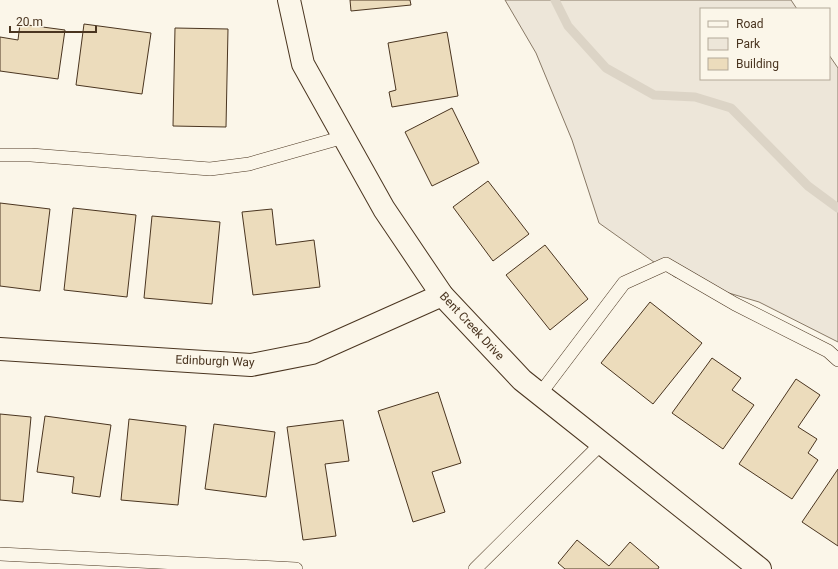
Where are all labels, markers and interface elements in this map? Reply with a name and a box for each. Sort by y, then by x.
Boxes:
scale bar [10,8,96,34]
legend [700,8,830,80]
text: 20 m [16,15,43,29]
text: Road [736,17,764,31]
text: Park [736,37,761,51]
text: Building [736,57,779,71]
street label: Bent Creek Drive [437,289,507,363]
street label: Edinburgh Way [175,353,255,369]

